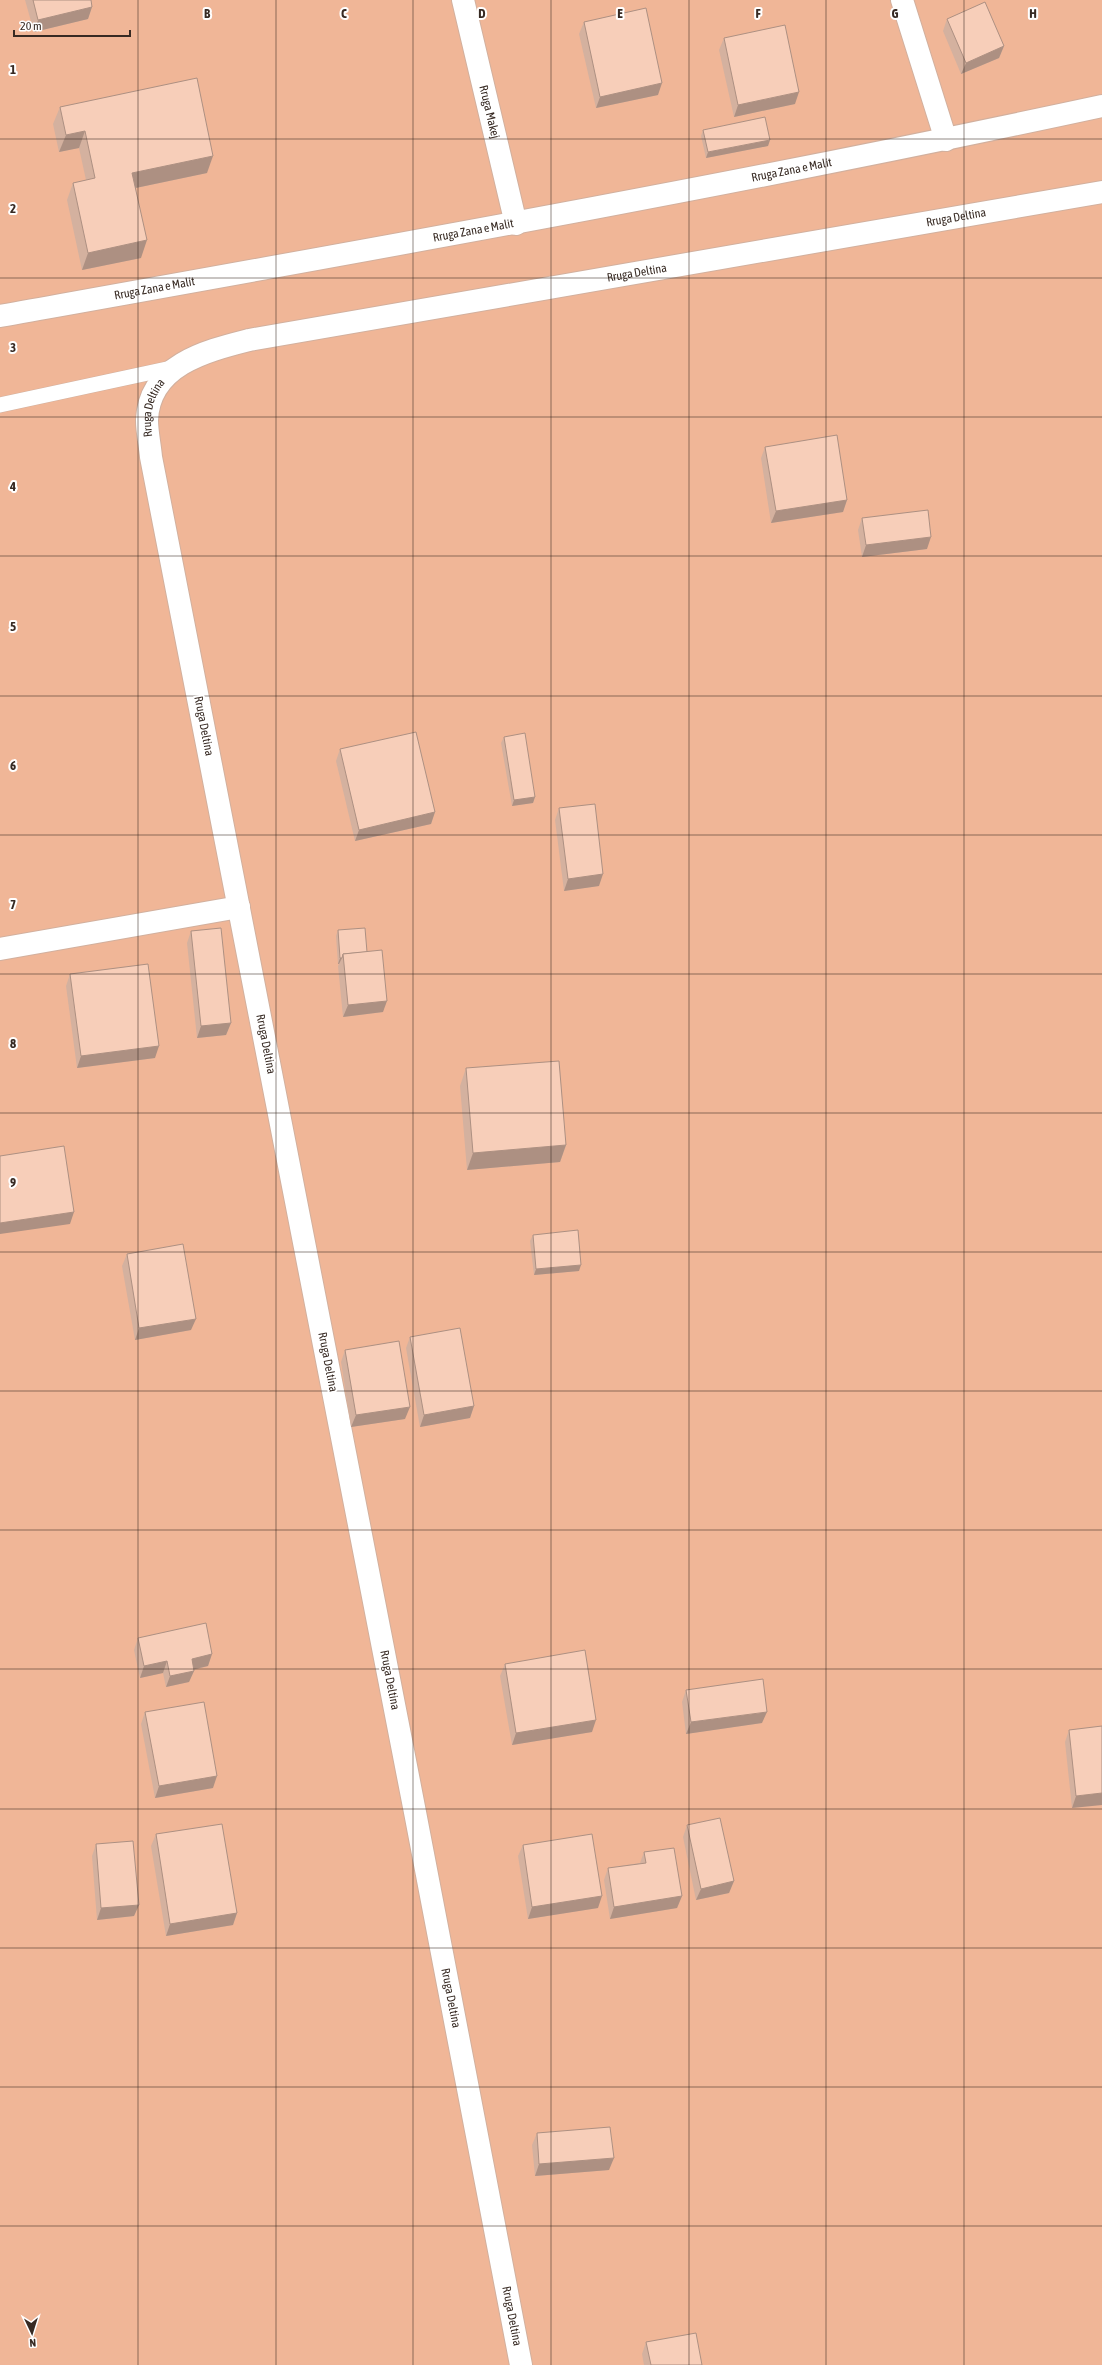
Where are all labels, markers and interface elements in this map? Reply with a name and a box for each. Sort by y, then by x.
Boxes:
text: B [204,6,211,21]
text: C [341,6,347,21]
text: D [478,6,486,21]
text: E [617,6,623,21]
text: F [755,6,761,21]
text: G [892,6,899,21]
text: H [1029,6,1037,21]
scale bar [14,12,130,38]
text: 20 m [20,19,42,33]
text: 1 [10,62,16,77]
street label: Rruga Makej [476,84,503,140]
street label: Rruga Zana e Malit [750,155,834,185]
text: 2 [10,201,16,216]
street label: Rruga Deltina [925,205,987,229]
street label: Rruga Zana e Malit [432,216,515,245]
street label: Rruga Deltina [606,261,668,285]
street label: Rruga Zana e Malit [113,274,197,302]
text: 3 [10,340,16,355]
street label: Rruga Deltina [140,376,168,438]
text: 4 [9,479,16,494]
text: 5 [10,619,16,634]
street label: Rruga Deltina [191,695,217,757]
text: 6 [10,758,16,773]
text: 7 [10,897,16,912]
street label: Rruga Deltina [253,1013,279,1075]
text: 8 [10,1036,16,1051]
text: 9 [10,1175,16,1190]
street label: Rruga Deltina [315,1331,341,1393]
street label: Rruga Deltina [377,1649,403,1711]
street label: Rruga Deltina [438,1967,464,2029]
street label: Rruga Deltina [499,2285,525,2347]
north arrow [12,2313,52,2353]
text: N [29,2337,36,2349]

